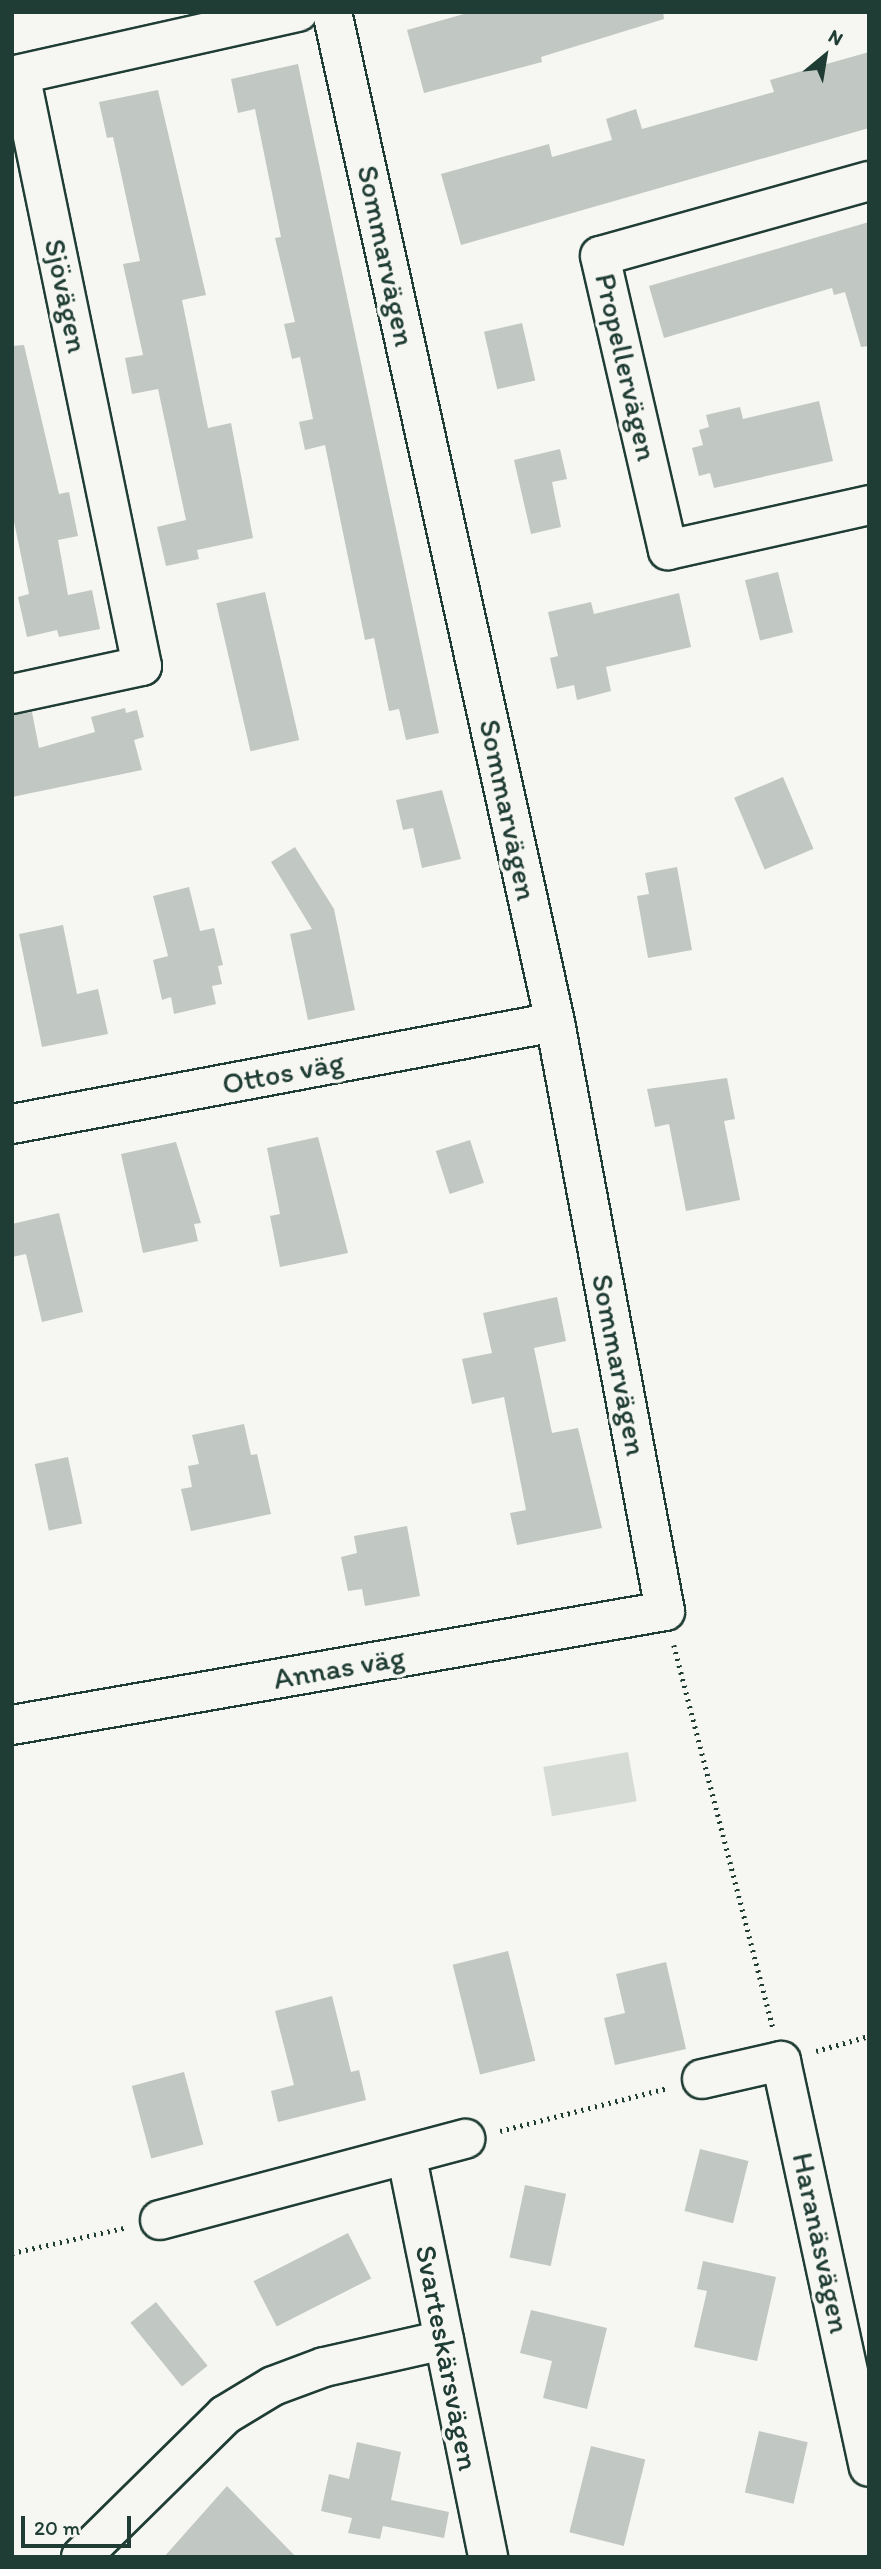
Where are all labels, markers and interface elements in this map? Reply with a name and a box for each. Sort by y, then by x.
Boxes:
north arrow [790,21,860,91]
text: N [824,24,847,51]
street label: Sommarvägen [349,162,423,350]
street label: Sjövägen [36,236,96,356]
street label: Propellervägen [587,270,665,464]
street label: Sommarvägen [471,716,545,904]
street label: Ottos väg [219,1044,347,1102]
street label: Sommarvägen [584,1271,654,1459]
street label: Annas väg [271,1639,407,1697]
street label: Haranäsvägen [784,2149,858,2337]
street label: Svarteskärsvägen [408,2242,486,2474]
scale bar [24,2502,135,2546]
text: 20 m [34,2515,80,2540]

